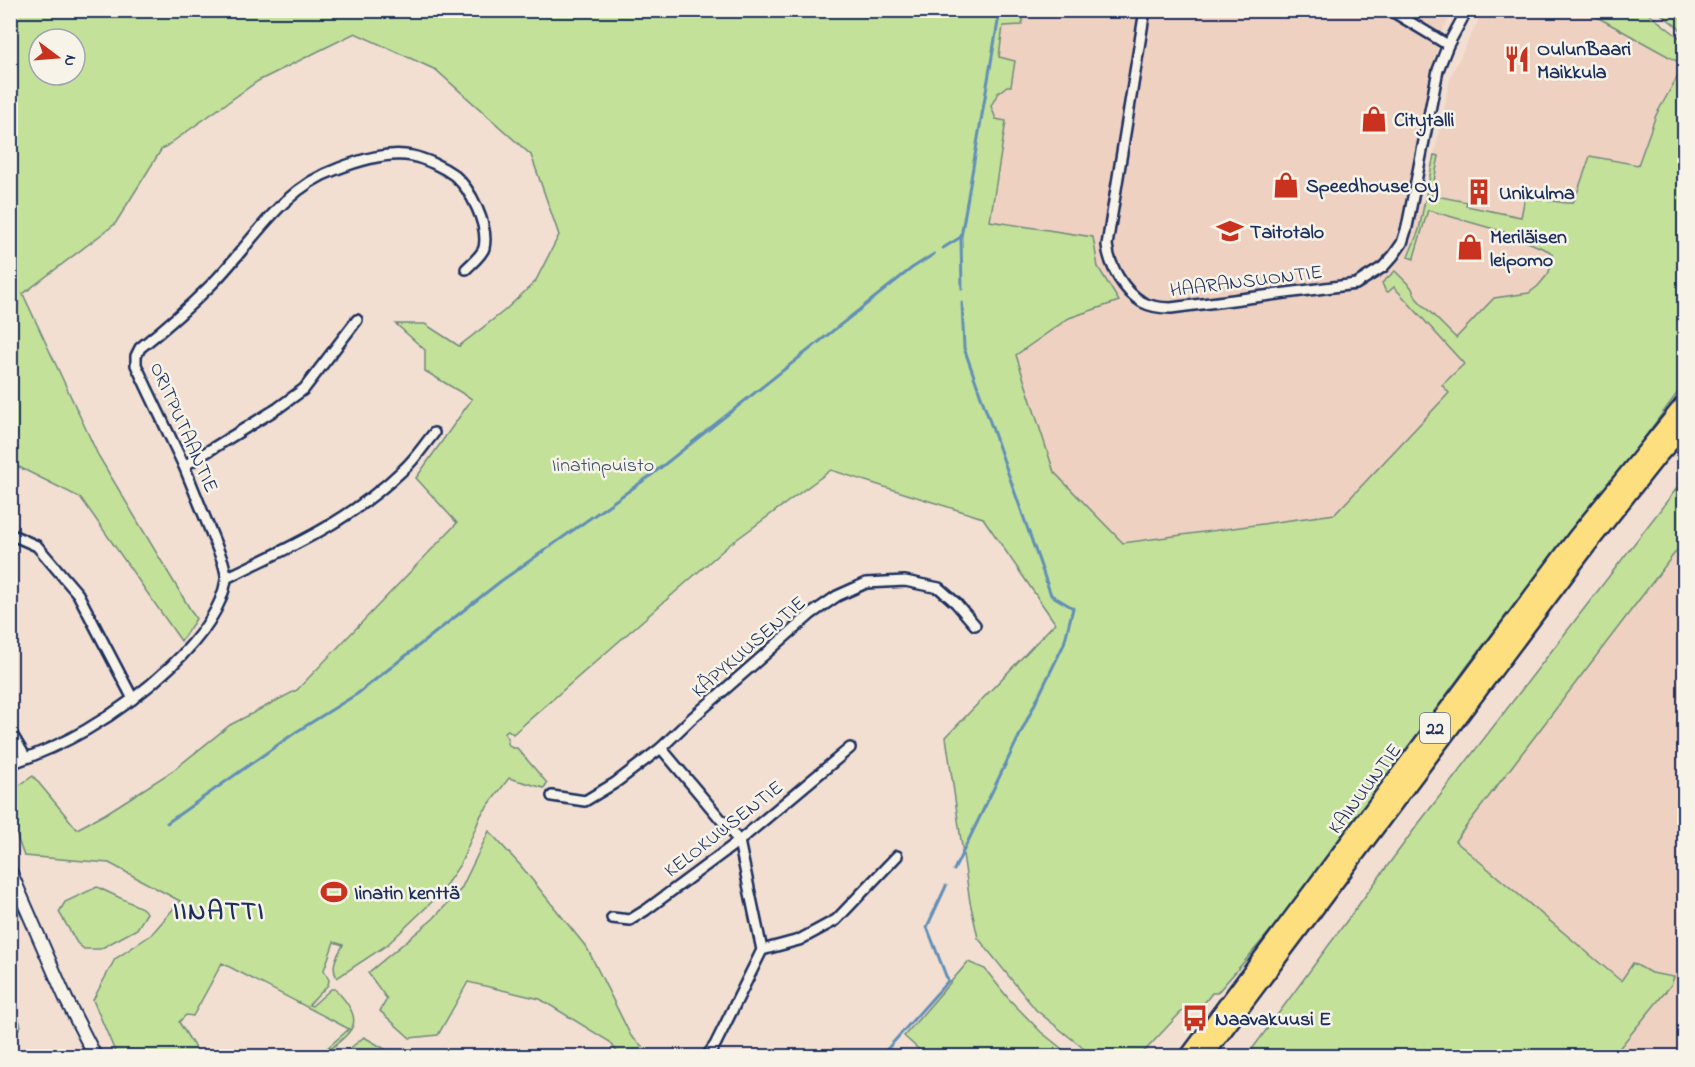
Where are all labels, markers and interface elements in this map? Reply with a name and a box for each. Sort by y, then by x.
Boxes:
north arrow [27,27,87,87]
place label: OulunBaari Maikkula [1537,36,1631,88]
restaurant icon: OulunBaari Maikkula [1502,44,1532,74]
text: N [56,52,83,69]
shop icon: Citytalli [1359,104,1389,134]
place label: Citytalli [1394,107,1455,137]
shop icon: Speedhouse Oy [1271,170,1301,200]
place label: Speedhouse Oy [1306,173,1439,203]
building icon: Unikulma [1464,177,1494,207]
place label: Unikulma [1499,180,1575,209]
school or university icon: Taitotalo [1215,216,1245,246]
place label: Taitotalo [1250,219,1324,248]
place label: Meriläisen leipomo [1490,224,1567,276]
shop icon: Meriläisen leipomo [1455,232,1485,262]
street label: HAARANSUONTIE [1168,259,1324,306]
street label: ORITPUTAANTIE [141,358,224,498]
park label: Iinatinpuisto [552,452,654,481]
street label: KÄPYKUUSENTIE [686,590,813,706]
road number: 22 [1420,713,1450,743]
street label: KAINUUNTIE [1322,738,1410,841]
street label: KELOKUUSENTIE [659,774,790,886]
sports icon: Iinatin kenttä [319,877,349,907]
place label: Iinatin kenttä [354,880,460,909]
district label: IINATTI [173,894,265,932]
bus stop icon: Naavakuusi E [1180,1003,1210,1033]
place label: Naavakuusi E [1215,1006,1331,1035]

